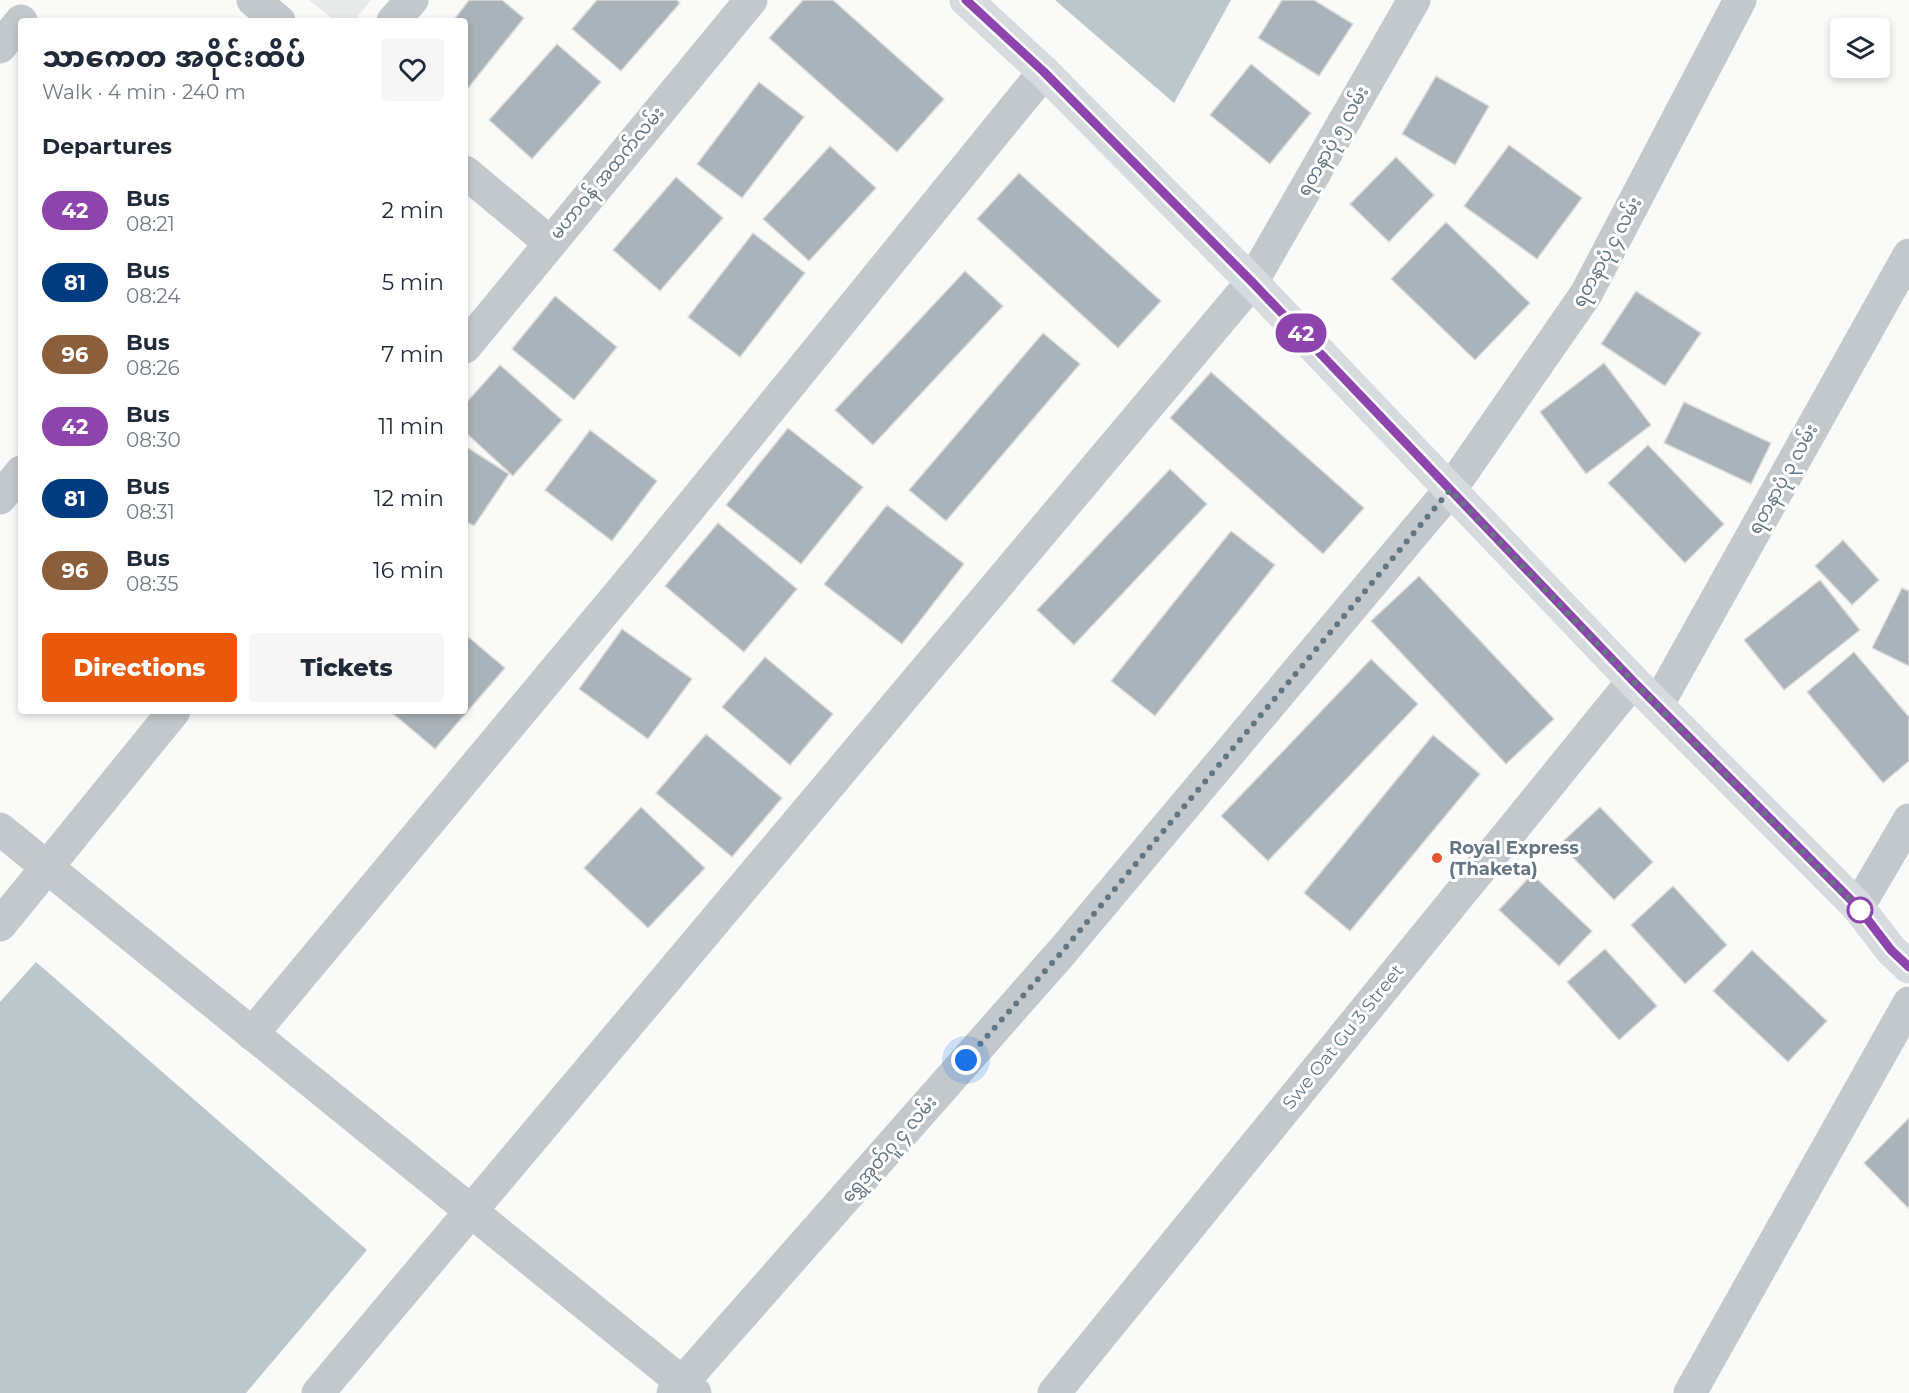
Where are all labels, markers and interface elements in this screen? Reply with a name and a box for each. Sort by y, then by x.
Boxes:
map controls [1830,18,1890,78]
button: layers [1830,18,1890,78]
button: heart [381,38,444,101]
text: သာကေတ အဝိုင်းထိပ် [42,40,305,74]
text: Walk · 4 min · 240 m [42,80,246,104]
street label: ရတနာပုံ ၅ လမ်း [1291,81,1377,202]
street label: မဟာဝန် အထက်လမ်း [544,101,672,246]
text: Departures [42,133,172,160]
text: Bus [126,185,170,212]
street label: ရတနာပုံ ၄ လမ်း [1566,192,1650,313]
text: 2 min [382,197,444,224]
text: 42 [62,198,88,223]
text: 08:21 [126,212,175,236]
text: Bus [126,257,170,284]
text: 5 min [382,269,444,296]
text: 81 [64,270,86,295]
text: 08:24 [126,284,180,308]
line badge: 42 [1274,314,1328,352]
text: 42 [1288,321,1314,346]
text: Bus [126,329,170,356]
text: 7 min [381,341,444,368]
text: 96 [62,342,88,367]
text: 08:26 [126,356,180,380]
text: Bus [126,401,170,428]
text: 11 min [378,413,444,440]
text: 42 [62,414,88,439]
street label: ရတနာပုံ ၃ လမ်း [1742,419,1826,540]
text: 08:30 [126,428,181,452]
text: Bus [126,473,170,500]
text: 12 min [374,485,444,512]
text: 81 [64,486,86,511]
text: 08:31 [126,500,175,524]
text: Bus [126,545,170,572]
text: 16 min [373,557,444,584]
text: 96 [62,558,88,583]
text: 08:35 [126,572,179,596]
button: Directions [42,633,237,702]
button: Tickets [249,633,444,702]
place label: Royal Express (Thaketa) [1449,837,1579,880]
marker: Royal Express (Thaketa) [1430,851,1444,865]
unlabelled marker [1847,897,1873,923]
street label: Swe Oat Gu 3 Street [1278,960,1408,1114]
your location [951,1045,981,1075]
street label: ရွှေအုတ်ဂူ ၄ လမ်း [835,1090,944,1209]

